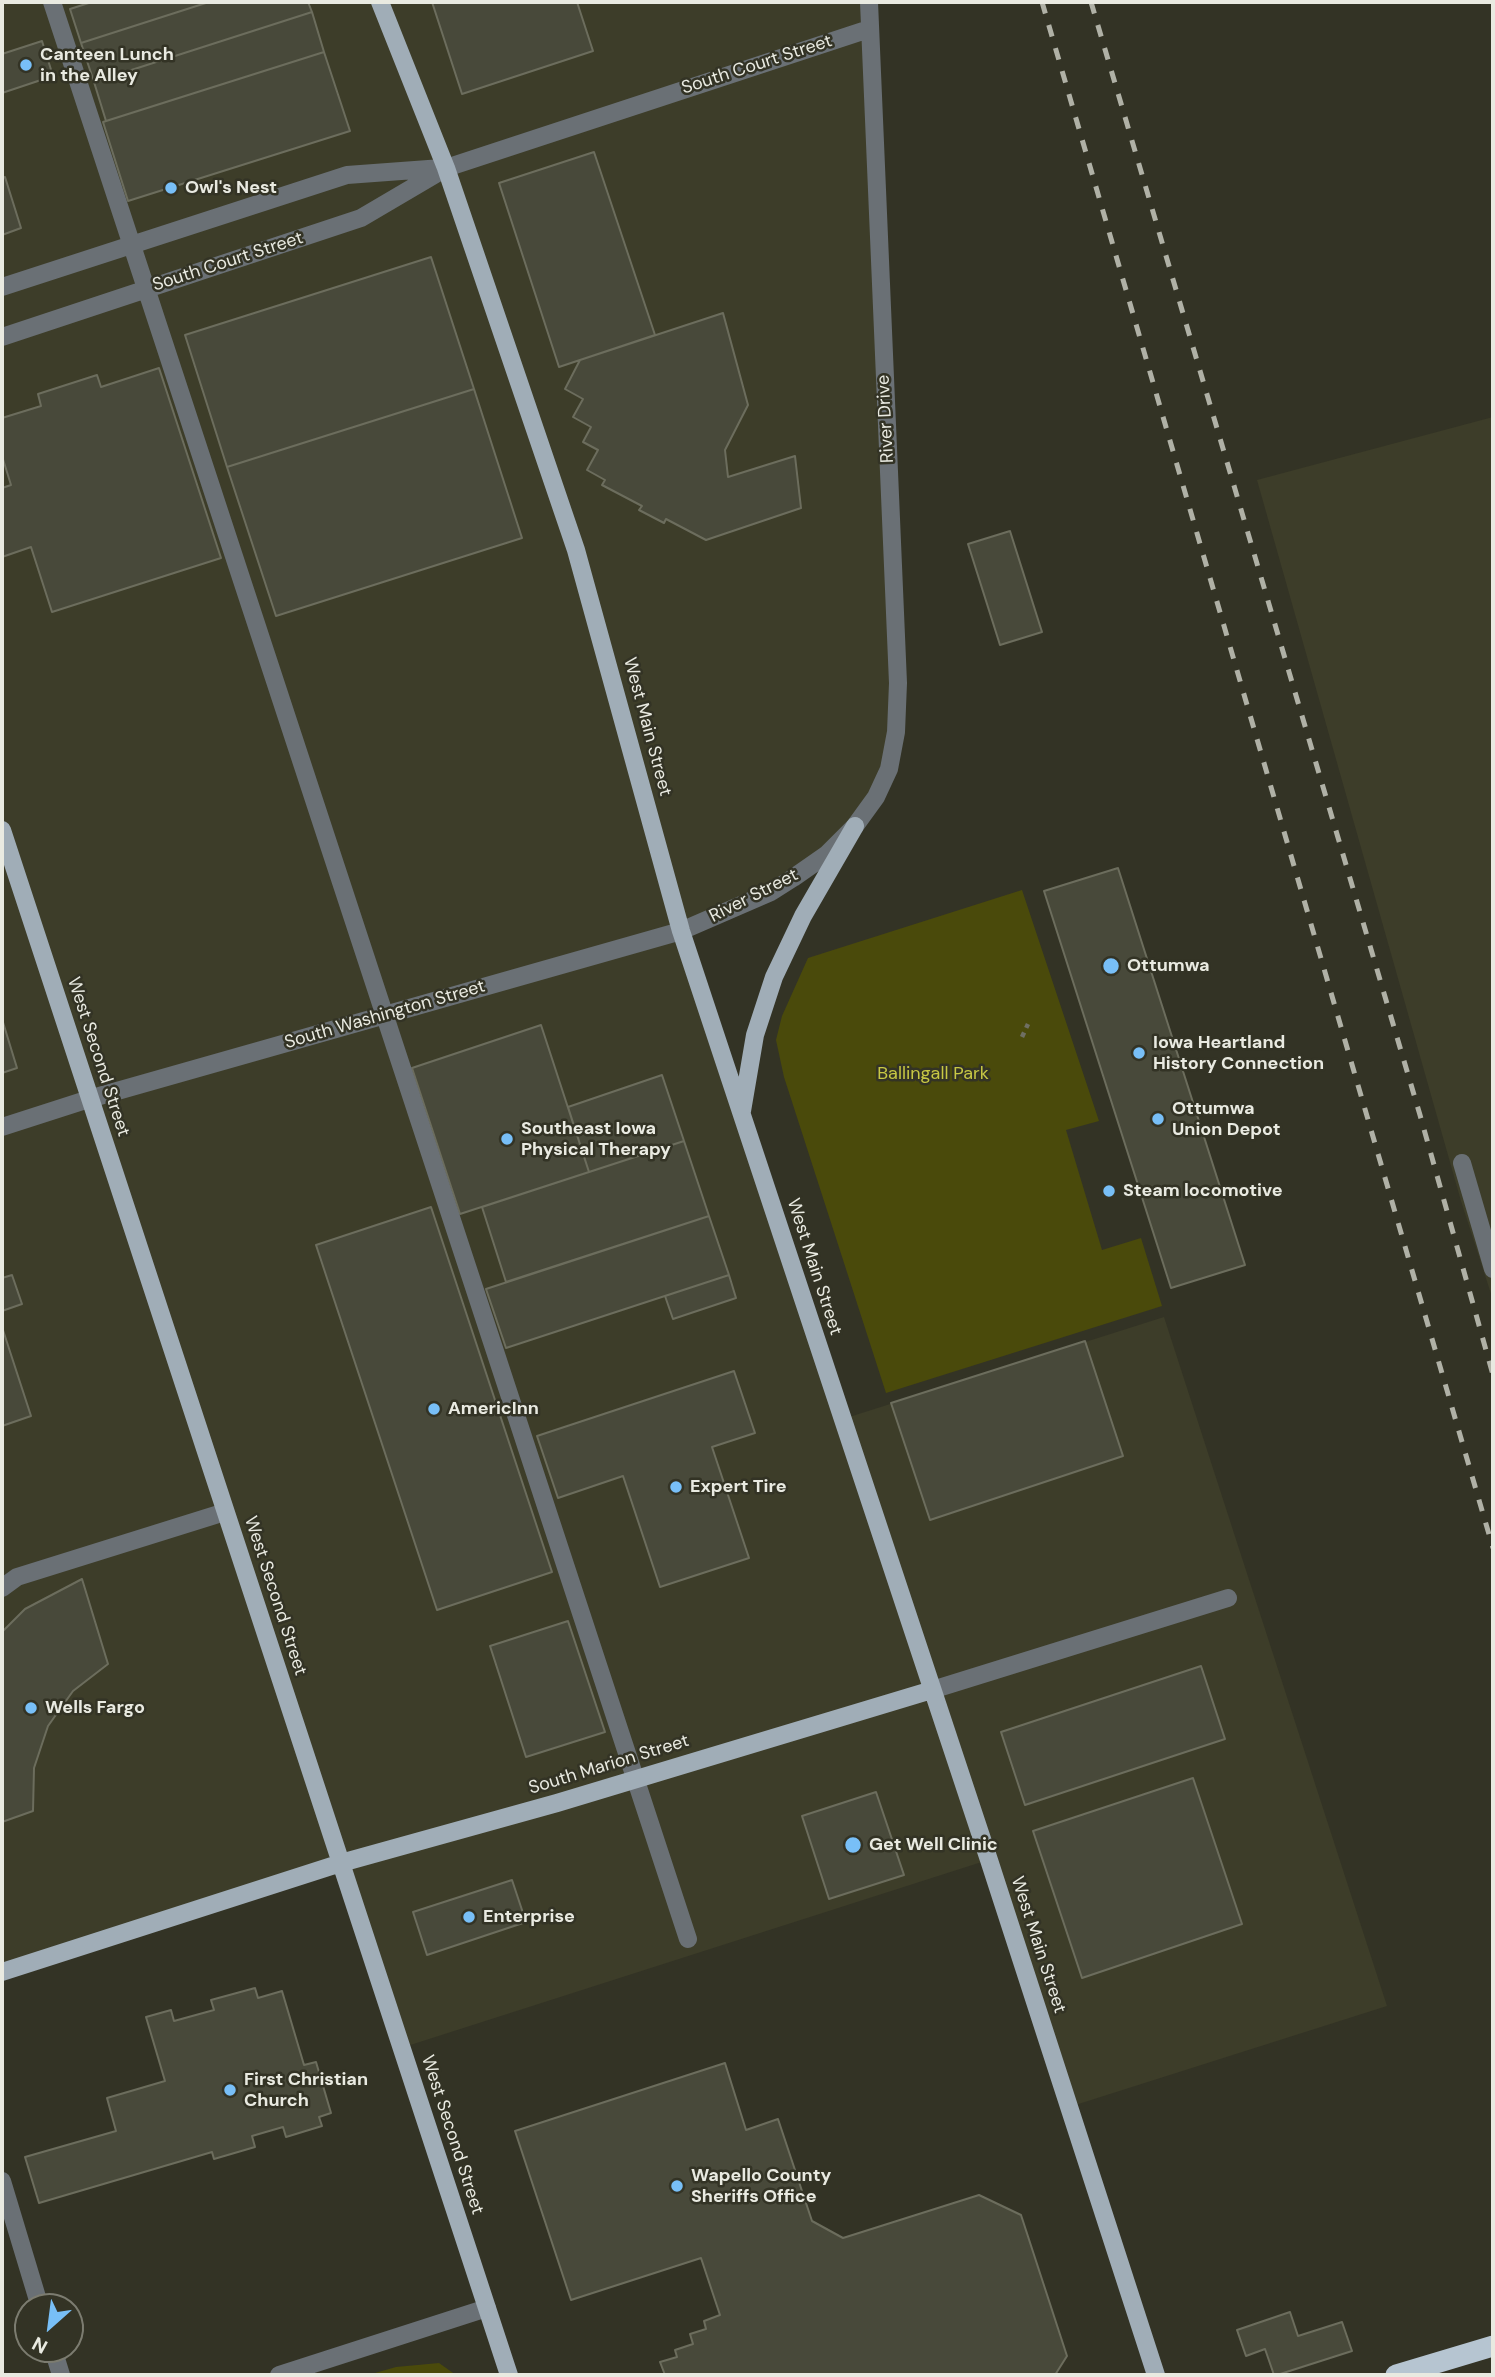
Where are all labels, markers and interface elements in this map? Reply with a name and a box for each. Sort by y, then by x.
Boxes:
street label: South Court Street [679,30,835,100]
place label: Canteen Lunch in the Alley [40,44,174,86]
marker: Canteen Lunch in the Alley [18,57,34,73]
place label: Owl's Nest [185,177,277,199]
marker: Owl's Nest [163,180,179,196]
street label: South Court Street [150,227,306,297]
street label: River Drive [873,374,899,464]
street label: West Main Street [618,655,676,799]
street label: River Street [706,864,802,928]
place label: Ottumwa [1127,955,1210,977]
marker: Ottumwa [1101,956,1121,976]
street label: West Second Street [62,975,134,1139]
street label: South Washington Street [282,976,488,1054]
place label: Iowa Heartland History Connection [1153,1032,1324,1074]
marker: Iowa Heartland History Connection [1131,1045,1147,1061]
park label: Ballingall Park [877,1063,989,1085]
place label: Ottumwa Union Depot [1172,1098,1280,1140]
marker: Ottumwa Union Depot [1150,1111,1166,1127]
place label: Southeast Iowa Physical Therapy [521,1118,671,1160]
marker: Southeast Iowa Physical Therapy [499,1131,515,1147]
place label: Steam locomotive [1123,1180,1283,1202]
marker: Steam locomotive [1101,1183,1117,1199]
street label: West Main Street [782,1196,846,1338]
place label: AmericInn [448,1398,539,1420]
marker: AmericInn [426,1401,442,1417]
place label: Expert Tire [690,1476,787,1498]
marker: Expert Tire [668,1479,684,1495]
street label: West Second Street [239,1514,311,1678]
place label: Wells Fargo [45,1697,145,1719]
marker: Wells Fargo [23,1700,39,1716]
street label: South Marion Street [526,1730,692,1800]
place label: Get Well Clinic [869,1834,998,1856]
marker: Get Well Clinic [843,1835,863,1855]
street label: West Main Street [1006,1874,1070,2016]
place label: Enterprise [483,1906,575,1928]
marker: Enterprise [461,1909,477,1925]
street label: West Second Street [416,2053,488,2217]
place label: First Christian Church [244,2069,368,2112]
marker: First Christian Church [222,2082,238,2098]
place label: Wapello County Sheriffs Office [691,2165,831,2208]
marker: Wapello County Sheriffs Office [669,2178,685,2194]
north arrow [14,2293,84,2363]
text: N [28,2331,52,2360]

